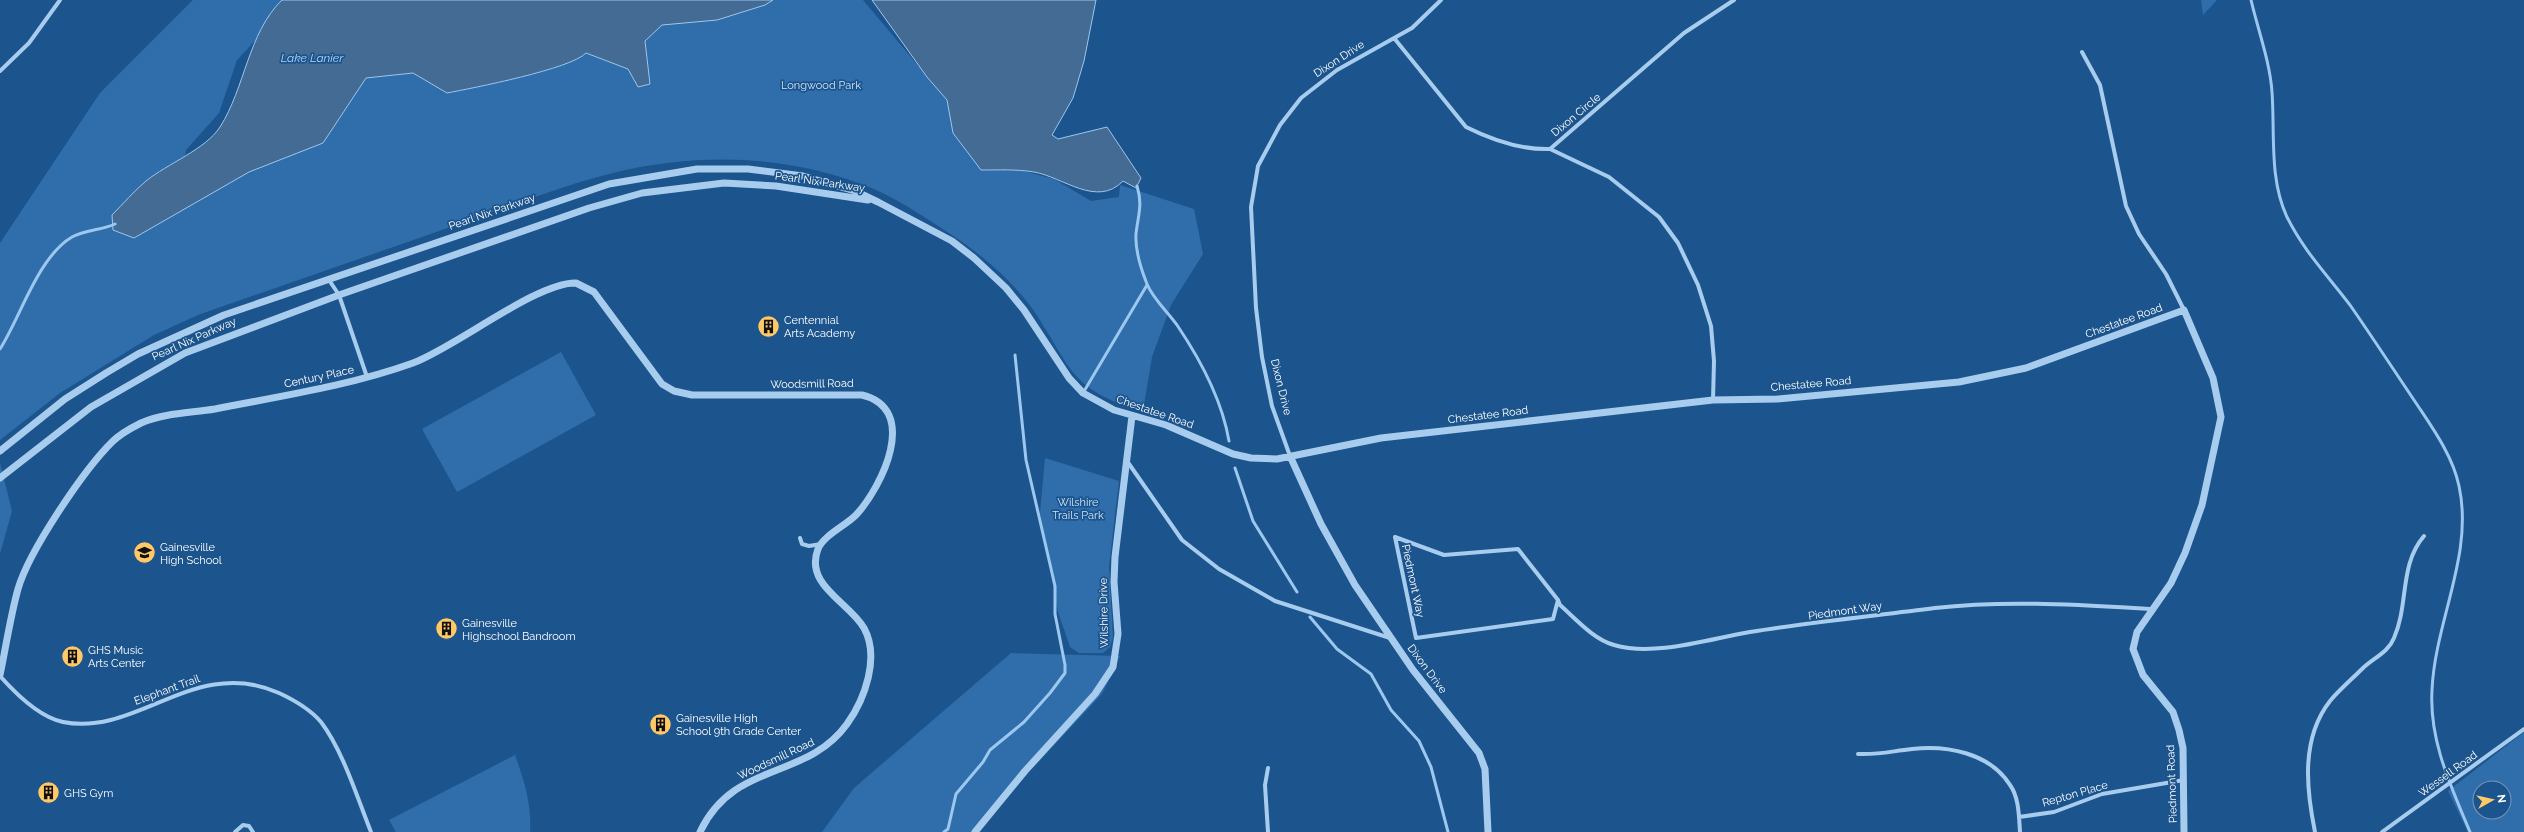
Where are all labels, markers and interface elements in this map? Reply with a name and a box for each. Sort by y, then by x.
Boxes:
street label: Dixon Drive [1311,38,1367,80]
water label: Lake Lanier [281,51,344,65]
park label: Longwood Park [781,79,861,92]
street label: Dixon Circle [1549,90,1604,139]
street label: Pearl Nix Parkway [774,169,866,195]
street label: Pearl Nix Parkway [447,191,537,233]
street label: Chestatee Road [2084,301,2164,341]
building icon: Centennial Arts Academy [756,313,782,339]
place label: Centennial Arts Academy [784,314,855,340]
street label: Pearl Nix Parkway [150,315,238,363]
street label: Dixon Drive [1268,358,1294,417]
street label: Century Place [283,363,356,391]
street label: Chestatee Road [1770,374,1852,394]
street label: Woodsmill Road [770,377,854,391]
street label: Chestatee Road [1115,393,1196,431]
street label: Chestatee Road [1447,404,1529,426]
park label: Wilshire Trails Park [1052,496,1104,522]
school or university icon: Gainesville High School [132,540,158,566]
place label: Gainesville High School [160,541,222,567]
street label: Piedmont Way [1399,543,1427,619]
street label: Wilshire Drive [1097,577,1111,648]
street label: Piedmont Way [1807,599,1883,623]
building icon: Gainesville Highschool Bandroom [434,616,460,642]
place label: Gainesville Highschool Bandroom [462,617,576,643]
street label: Dixon Drive [1404,642,1450,696]
building icon: GHS Music Arts Center [59,643,85,669]
place label: GHS Music Arts Center [88,644,146,670]
street label: Elephant Trail [132,672,202,708]
building icon: Gainesville High School 9th Grade Center [648,711,674,737]
place label: Gainesville High School 9th Grade Center [676,712,801,738]
street label: Woodsmill Road [735,735,817,783]
street label: Piedmont Road [2164,744,2180,823]
street label: Wessell Road [2416,748,2480,800]
street label: Repton Place [2041,778,2110,810]
building icon: GHS Gym [36,780,62,806]
north arrow [2472,780,2512,820]
place label: GHS Gym [64,787,113,800]
text: N [2494,794,2508,804]

